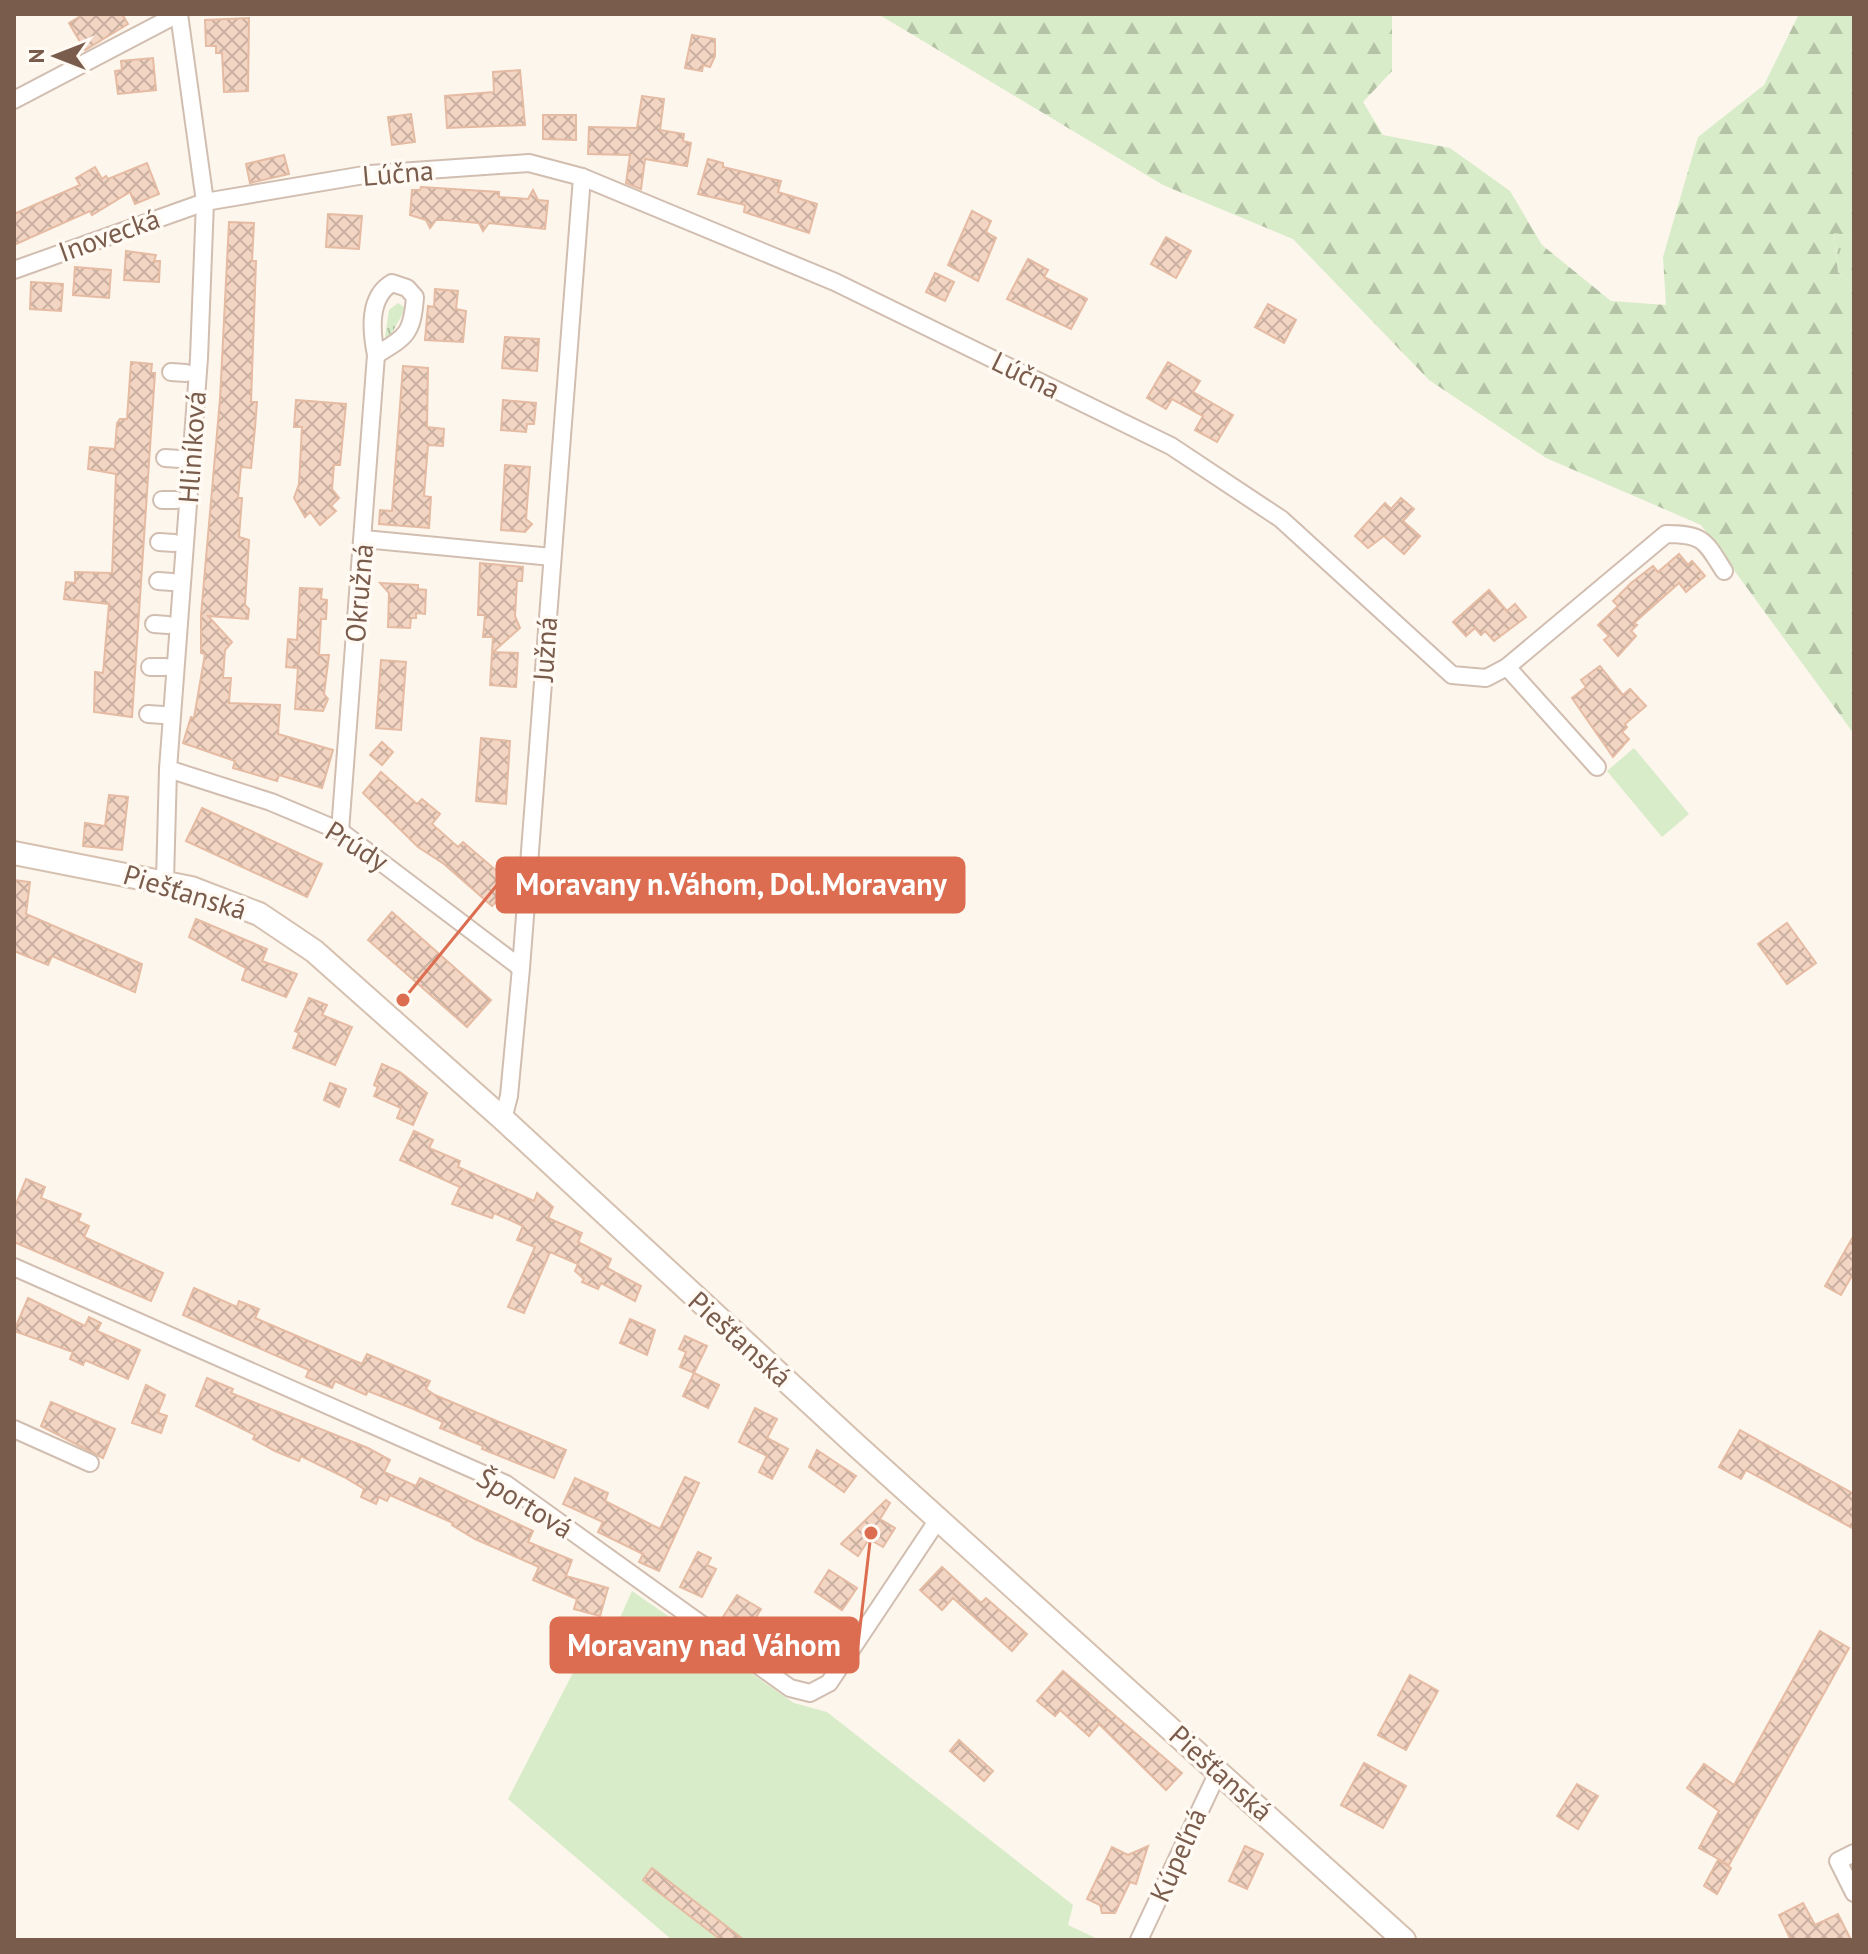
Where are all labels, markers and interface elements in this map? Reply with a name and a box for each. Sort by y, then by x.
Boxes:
north arrow [16,16,96,96]
text: N [22,49,50,63]
street label: Lúčna [361,151,435,194]
street label: Inovecká [53,199,165,270]
street label: Lúčna [986,342,1066,407]
street label: Hliníková [169,390,214,504]
street label: Okružná [336,542,381,644]
street label: Južná [524,615,565,684]
street label: Prúdy [319,812,396,879]
street label: Piešťanská [119,855,251,928]
callout: Moravany n.Váhom, Dol.Moravany [497,858,964,912]
text: Moravany n.Váhom, Dol.Moravany [515,864,948,903]
street label: Piešťanská [681,1282,800,1395]
street label: Športová [470,1459,580,1547]
callout: Moravany nad Váhom [551,1618,858,1672]
text: Moravany nad Váhom [567,1625,841,1664]
street label: Piešťanská [1162,1716,1281,1829]
street label: Kúpeľná [1141,1802,1215,1908]

